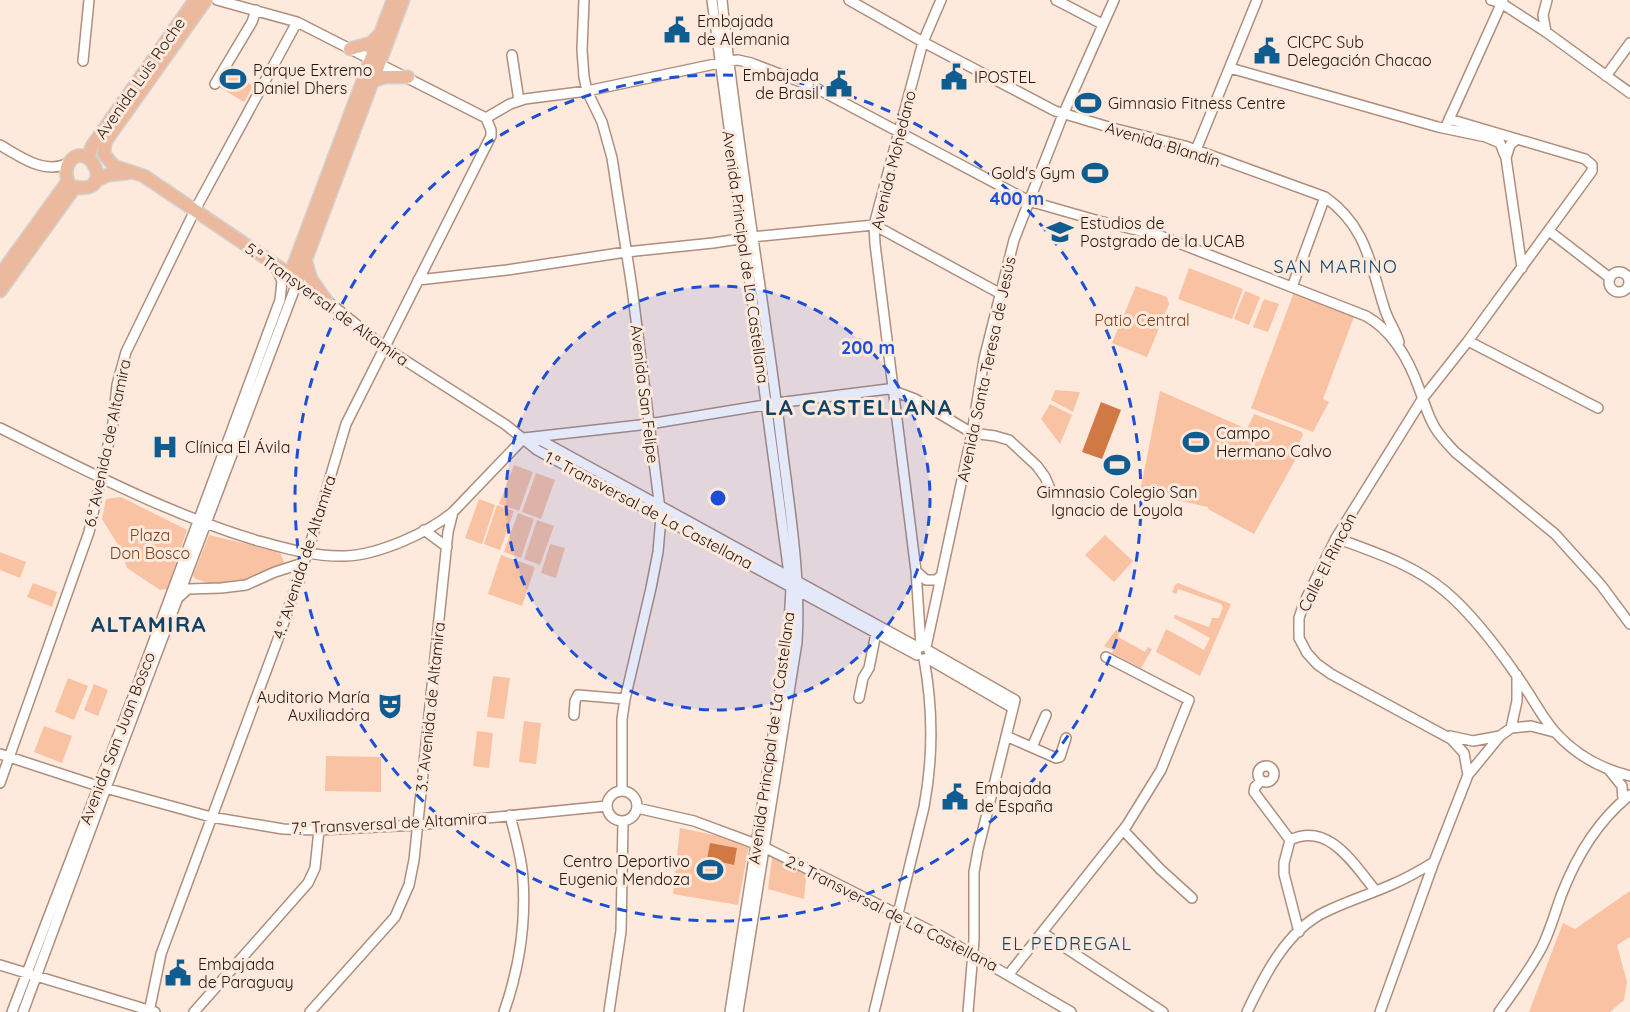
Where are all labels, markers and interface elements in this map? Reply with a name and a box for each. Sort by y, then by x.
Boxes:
place label: Embajada de Alemania [697,11,790,49]
street label: Avenida Luis Roche [91,14,189,142]
public building icon: Embajada de Alemania [662,15,692,45]
place label: CICPC Sub Delegación Chacao [1287,32,1432,70]
public building icon: CICPC Sub Delegación Chacao [1252,36,1282,66]
place label: Parque Extremo Daniel Dhers [253,60,372,98]
public building icon: IPOSTEL [939,62,969,92]
sports icon: Parque Extremo Daniel Dhers [218,64,248,94]
place label: Embajada de Brasil [743,65,819,103]
place label: IPOSTEL [974,67,1037,87]
public building icon: Embajada de Brasil [824,69,854,99]
street label: Avenida Mohedano [866,88,920,232]
sports icon: Gimnasio Fitness Centre [1073,88,1103,118]
place label: Gimnasio Fitness Centre [1108,93,1286,113]
street label: Avenida Blandín [1103,117,1223,171]
street label: Avenida Principal de La Castellana [718,129,774,385]
sports icon: Gold's Gym [1080,158,1110,188]
place label: Gold's Gym [991,163,1075,183]
text: 400 m [990,187,1044,210]
place label: Estudios de Postgrado de la UCAB [1080,213,1245,251]
school or university icon: Estudios de Postgrado de la UCAB [1045,217,1075,247]
street label: 5.ª Transversal de Altamira [241,238,413,370]
street label: Avenida Santa Teresa de Jesús [952,254,1020,484]
district label: SAN MARINO [1274,255,1398,278]
park label: Patio Central [1094,310,1190,330]
street label: Avenida San Felipe [627,323,663,465]
text: 200 m [841,336,895,359]
street label: 6.ª Avenida de Altamira [79,357,135,529]
district label: LA CASTELLANA [765,393,953,421]
place label: Campo Hermano Calvo [1216,423,1332,461]
sports icon: Campo Hermano Calvo [1181,427,1211,457]
hospital icon: Clínica El Ávila [150,432,180,462]
place label: Clínica El Ávila [185,437,290,457]
street label: 1.ª Transversal de La Castellana [542,447,756,573]
sports icon: Gimnasio Colegio San Ignacio de Loyola [1102,450,1132,480]
street label: 4.ª Avenida de Altamira [268,473,340,641]
place label: Gimnasio Colegio San Ignacio de Loyola [1036,482,1198,520]
centre of rings [708,488,728,508]
street label: Calle El Rincón [1293,509,1361,615]
park label: Plaza Don Bosco [110,525,190,563]
district label: ALTAMIRA [91,610,207,638]
street label: Avenida Principal de La Castellana [743,610,799,866]
street label: 3.ª Avenida de Altamira [411,621,449,793]
street label: Avenida San Juan Bosco [75,649,159,827]
place label: Auditorio María Auxiliadora [257,687,370,725]
theatre icon: Auditorio María Auxiliadora [375,691,405,721]
place label: Embajada de España [975,778,1053,816]
public building icon: Embajada de España [940,782,970,812]
street label: 7.ª Transversal de Altamira [291,808,487,838]
place label: Centro Deportivo Eugenio Mendoza [559,851,690,889]
street label: 2.ª Transversal de La Castellana [783,851,1001,975]
sports icon: Centro Deportivo Eugenio Mendoza [695,855,725,885]
district label: EL PEDREGAL [1001,932,1133,955]
place label: Embajada de Paraguay [198,954,294,992]
public building icon: Embajada de Paraguay [163,958,193,988]

